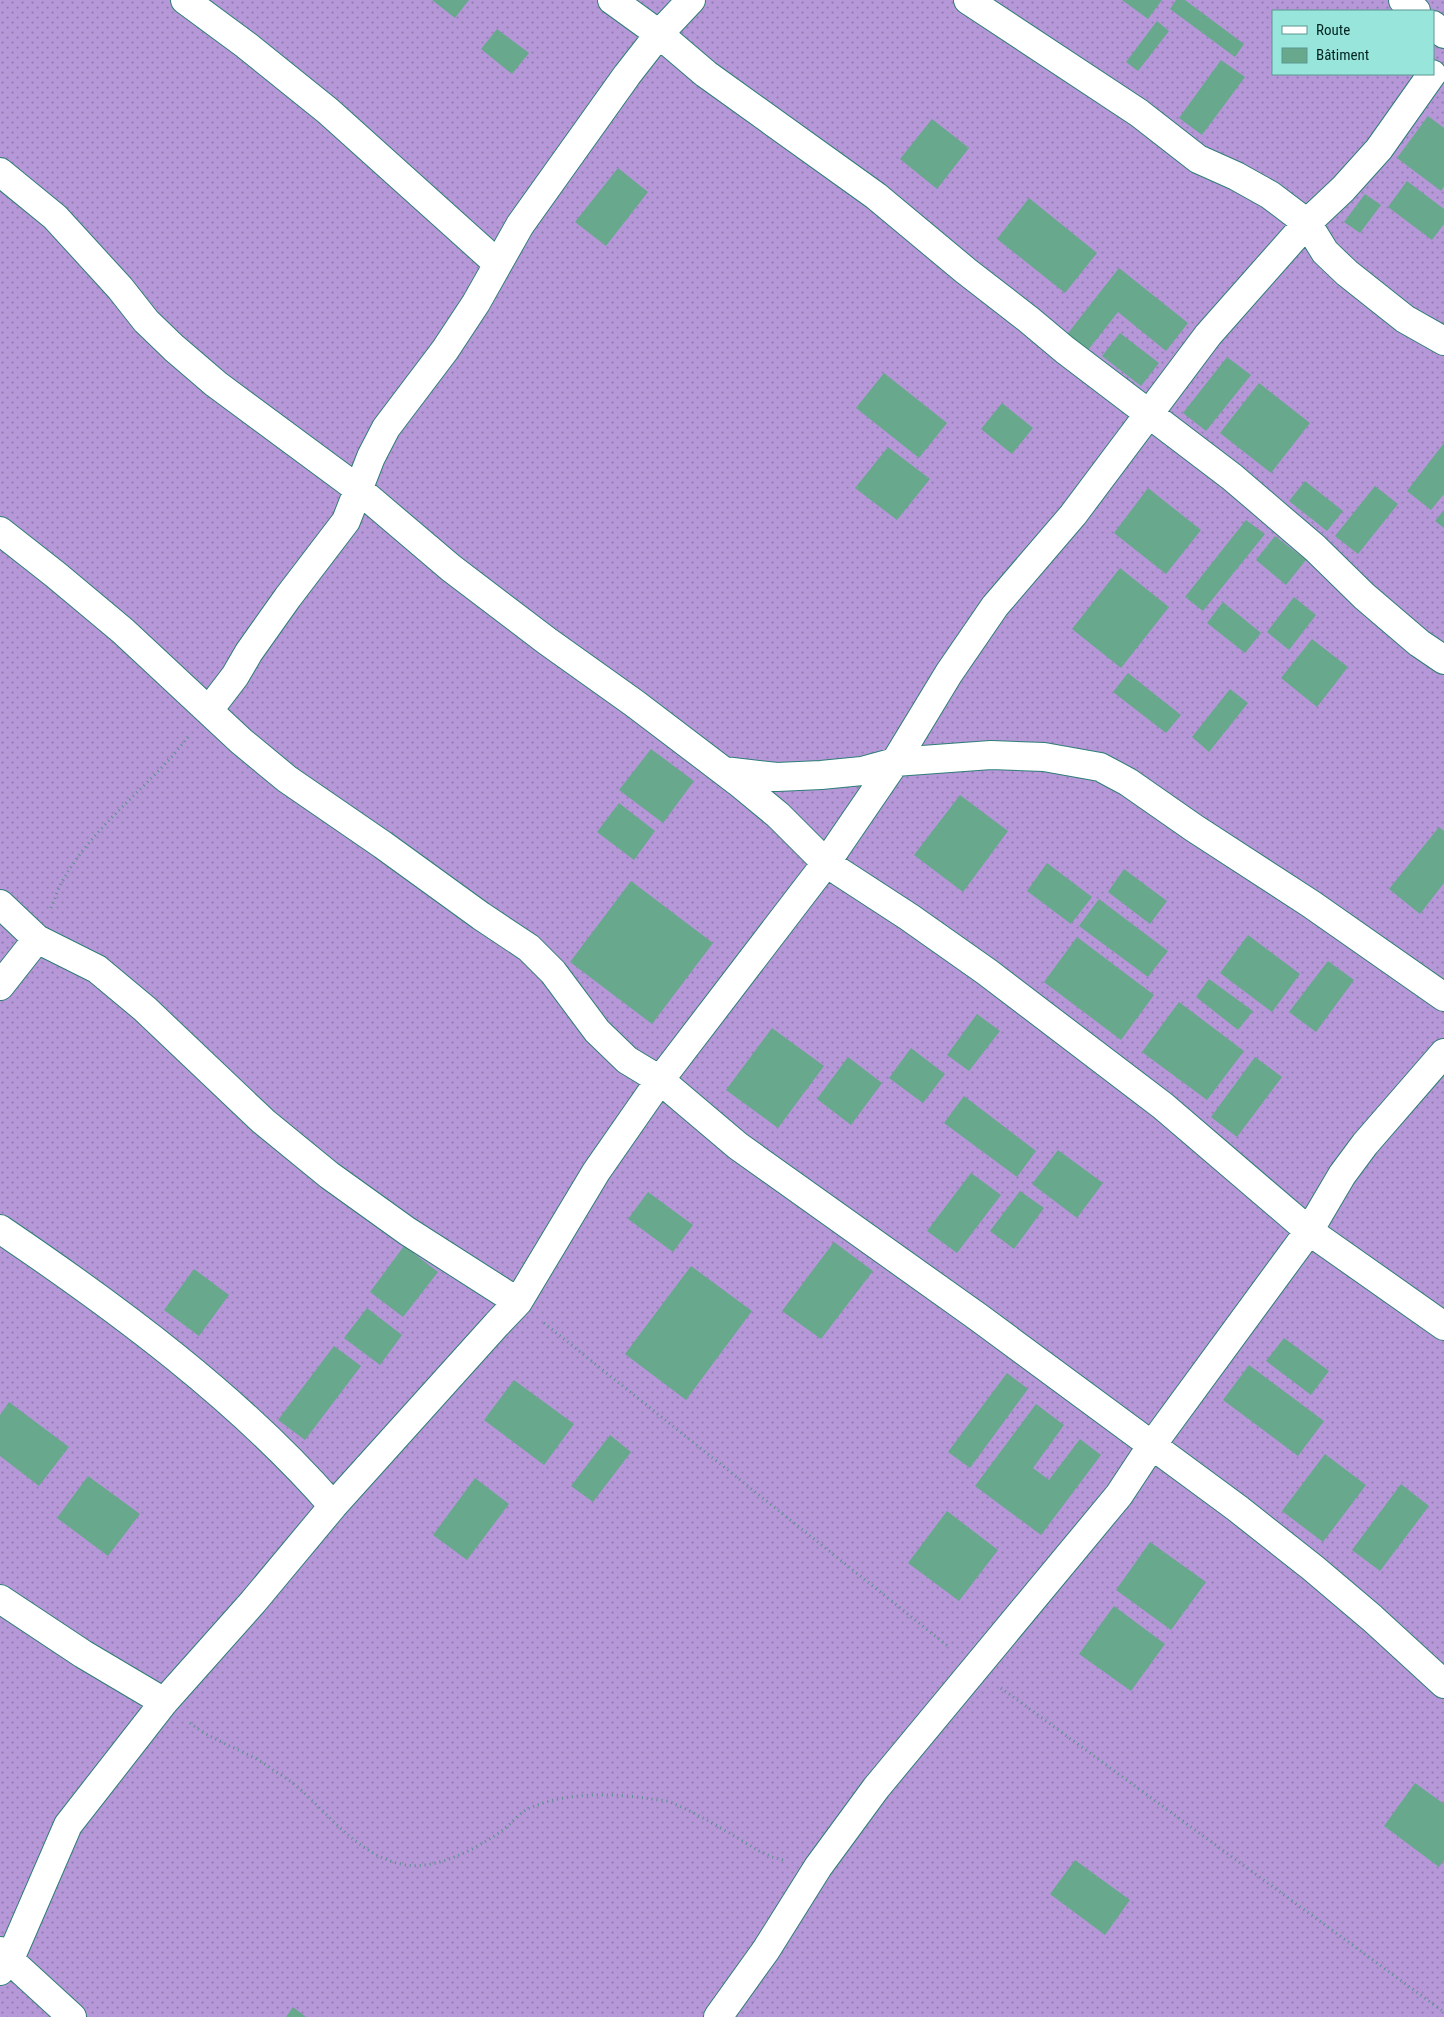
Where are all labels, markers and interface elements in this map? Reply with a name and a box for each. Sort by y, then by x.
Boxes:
legend [1272,10,1434,75]
text: Route [1316,21,1350,39]
text: Bâtiment [1316,46,1369,64]

